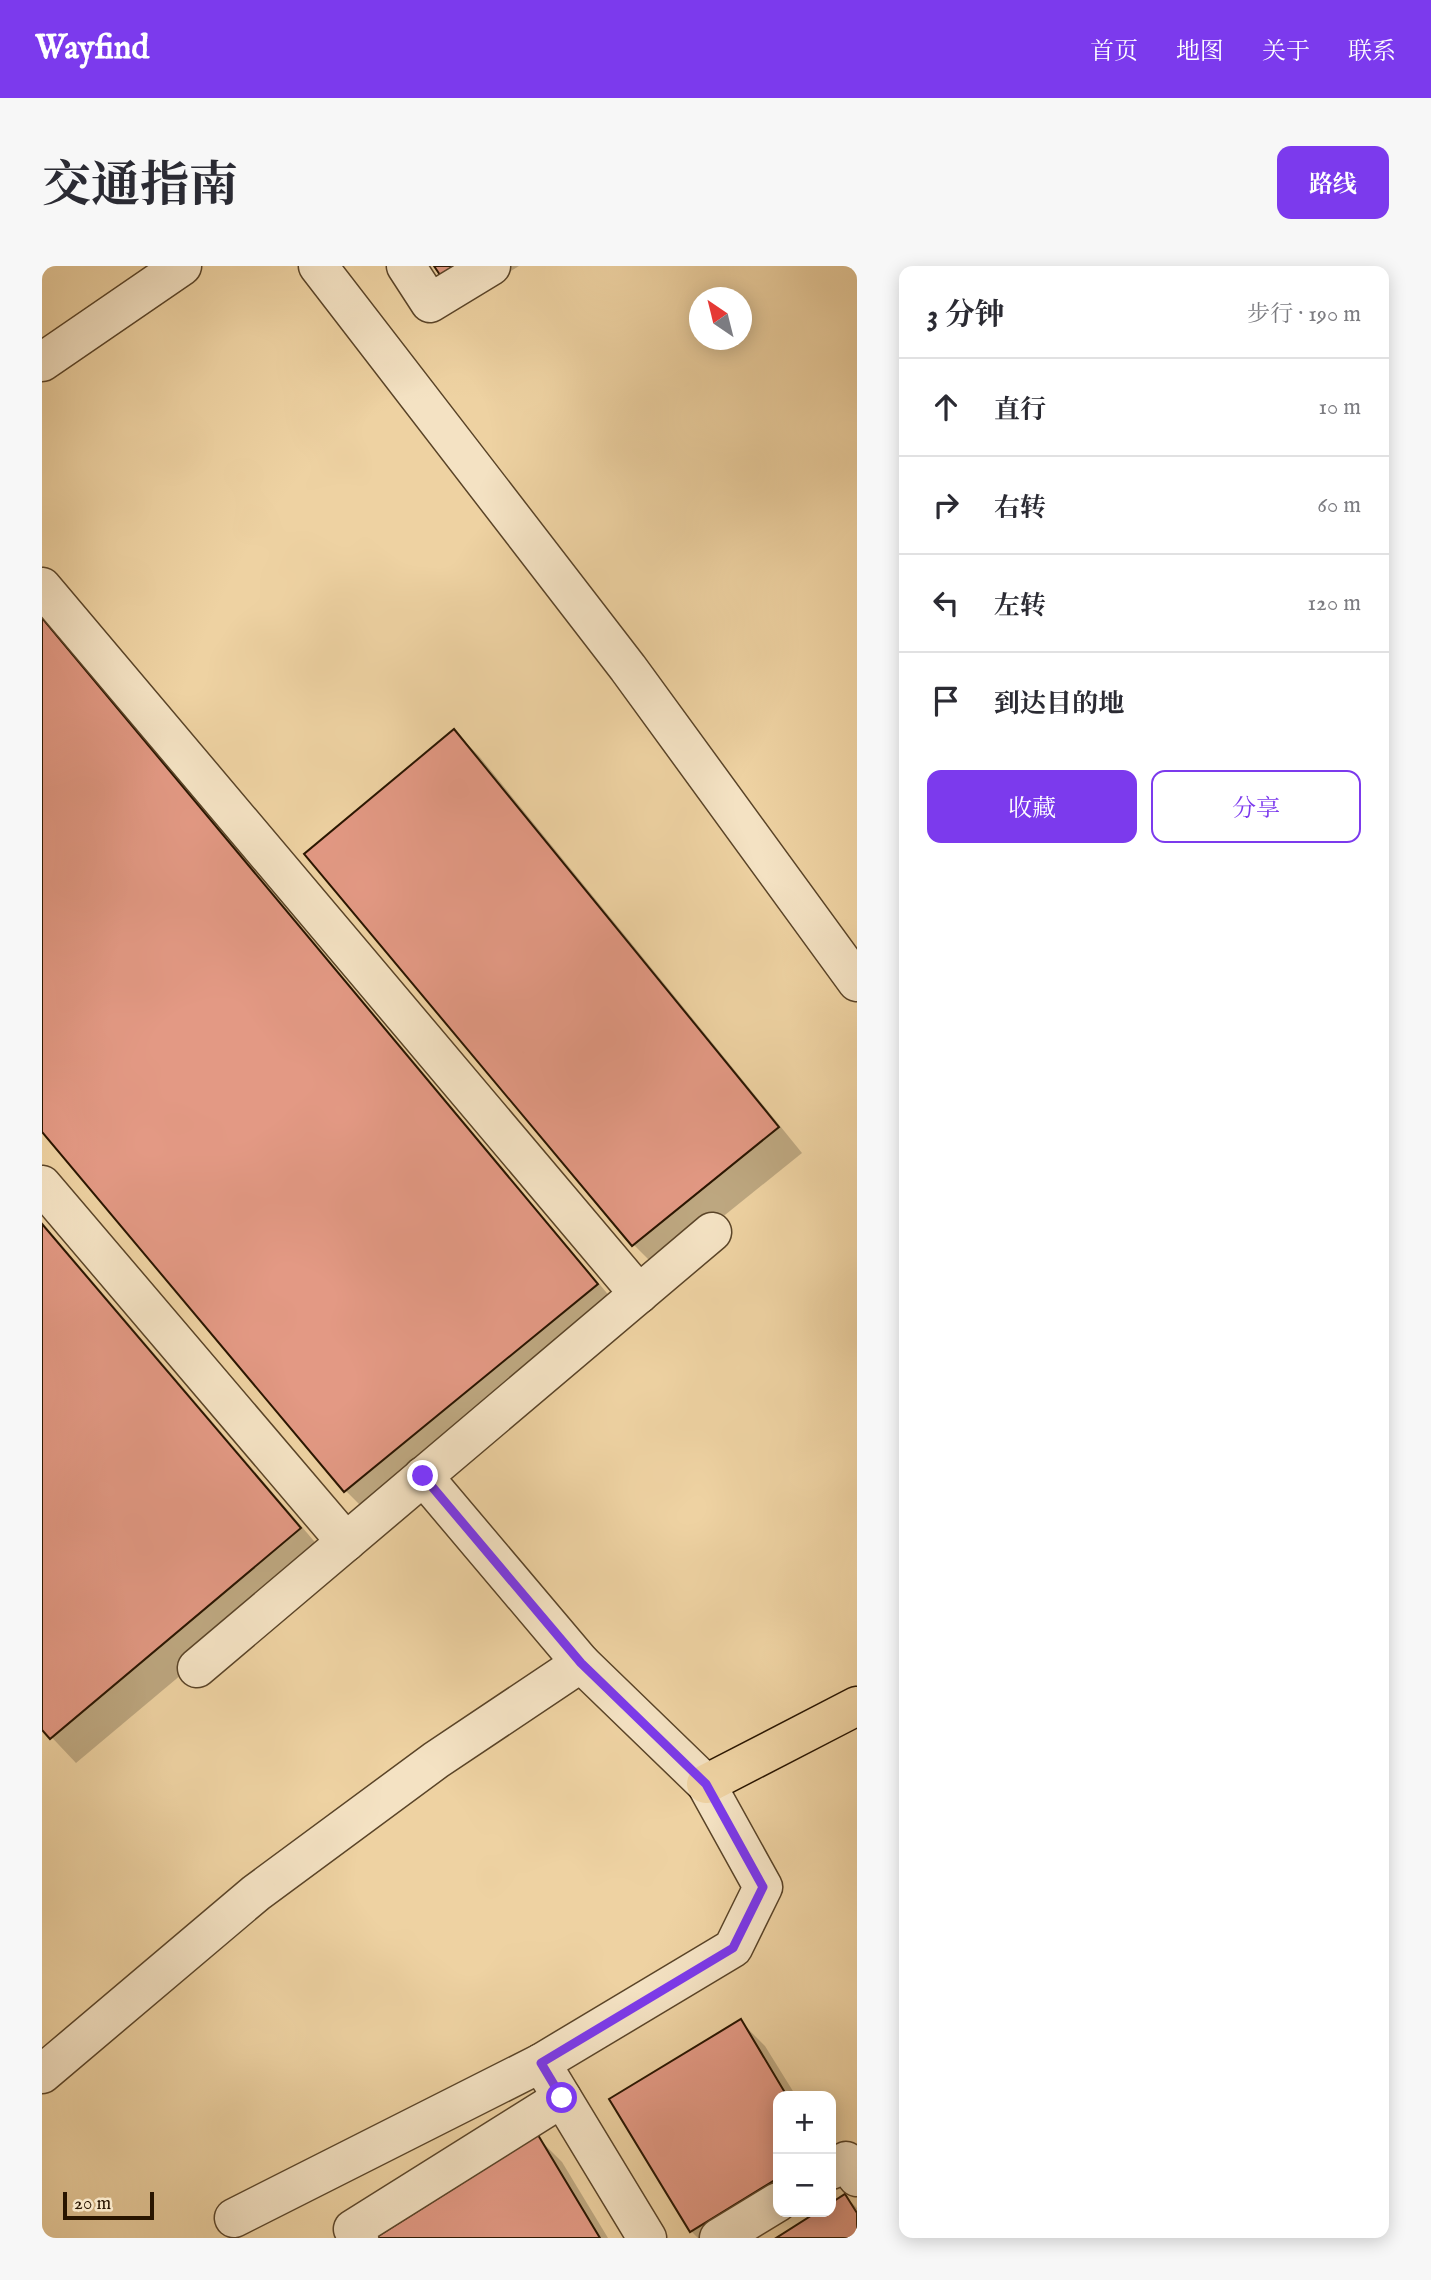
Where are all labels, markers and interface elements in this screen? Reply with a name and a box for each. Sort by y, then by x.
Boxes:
text: Wayfind [35,28,149,70]
text: 首页 [1090,37,1138,68]
text: 地图 [1176,37,1224,68]
text: 关于 [1262,37,1310,68]
text: 联系 [1348,37,1396,68]
button: 路线 [1277,146,1389,219]
text: 交通指南 [42,157,238,219]
north arrow [689,287,752,350]
text: 3 分钟 [927,297,1005,335]
text: 步行 · 190 m [1247,300,1361,329]
icon: ahead [927,388,965,426]
text: 10 m [1318,393,1361,422]
text: 直行 [994,394,1046,427]
icon: right [927,486,965,524]
text: 60 m [1317,491,1361,520]
text: 右转 [994,492,1046,525]
icon: left [927,584,965,622]
text: 120 m [1308,589,1361,618]
text: 左转 [994,590,1046,623]
icon: arrive [927,682,965,720]
text: 到达目的地 [994,688,1124,721]
button: 收藏 [927,770,1137,843]
button: 分享 [1151,770,1361,843]
route end [407,1460,438,1491]
route start [546,2082,577,2113]
map controls [773,2091,836,2217]
button: + [773,2091,836,2154]
button: − [773,2154,836,2217]
scale bar [63,2189,154,2221]
text: 20 m [74,2192,111,2216]

